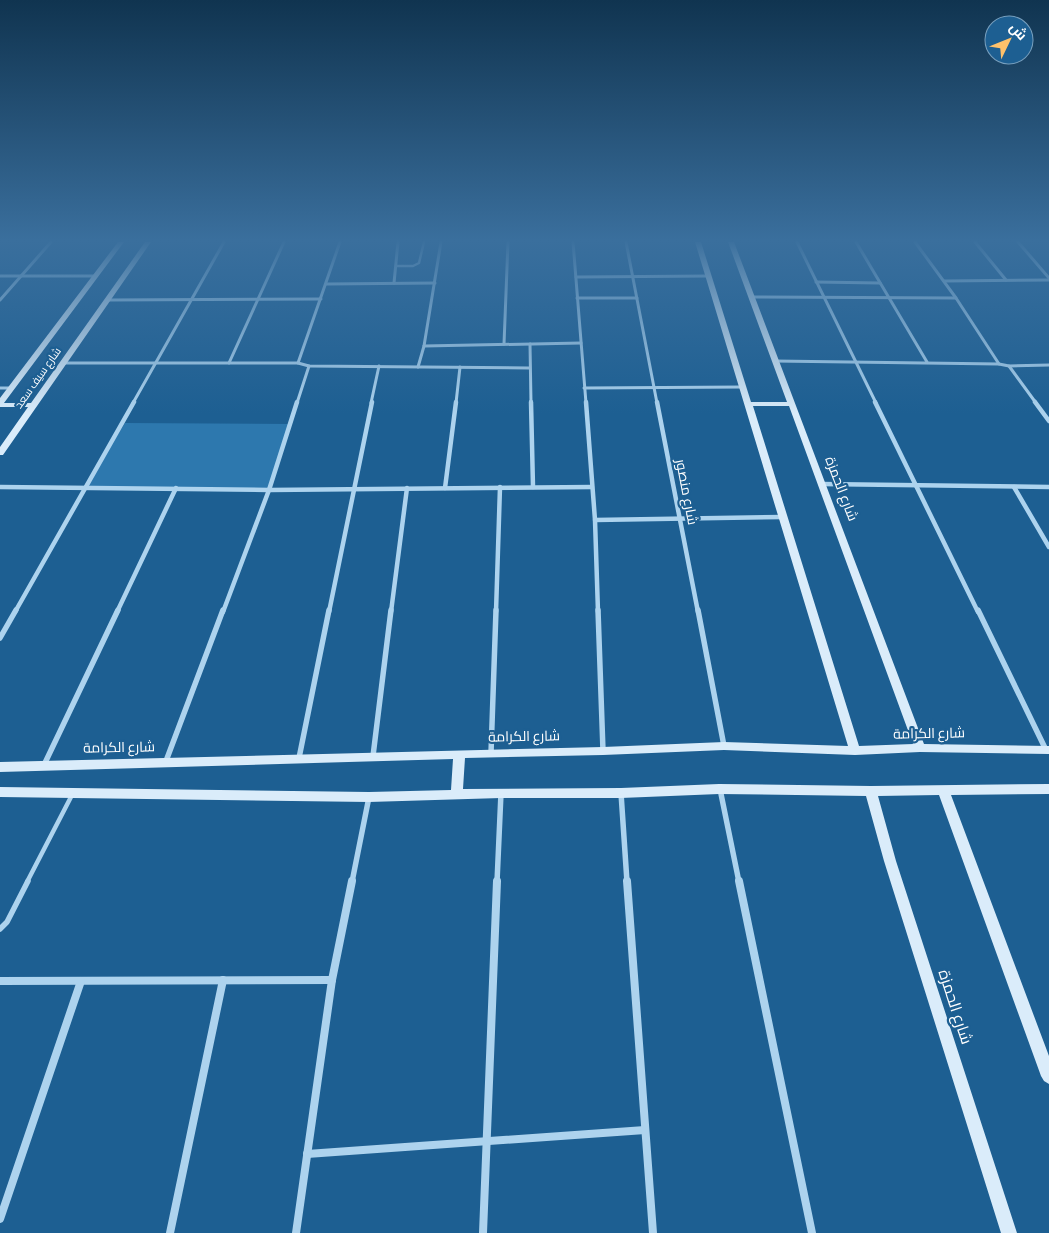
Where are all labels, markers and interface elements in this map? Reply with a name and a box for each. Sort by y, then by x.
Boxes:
north arrow [984,15,1034,65]
text: ش [1004,18,1031,45]
street label: شارع سيف سعد [11,344,65,412]
street label: شارع الحمزة [820,454,862,524]
street label: شارع منصور [670,456,702,527]
street label: شارع الكرامة [893,723,965,745]
street label: شارع الكرامة [488,726,560,748]
street label: شارع الكرامة [83,737,155,759]
street label: شارع الحمزة [933,967,977,1047]

